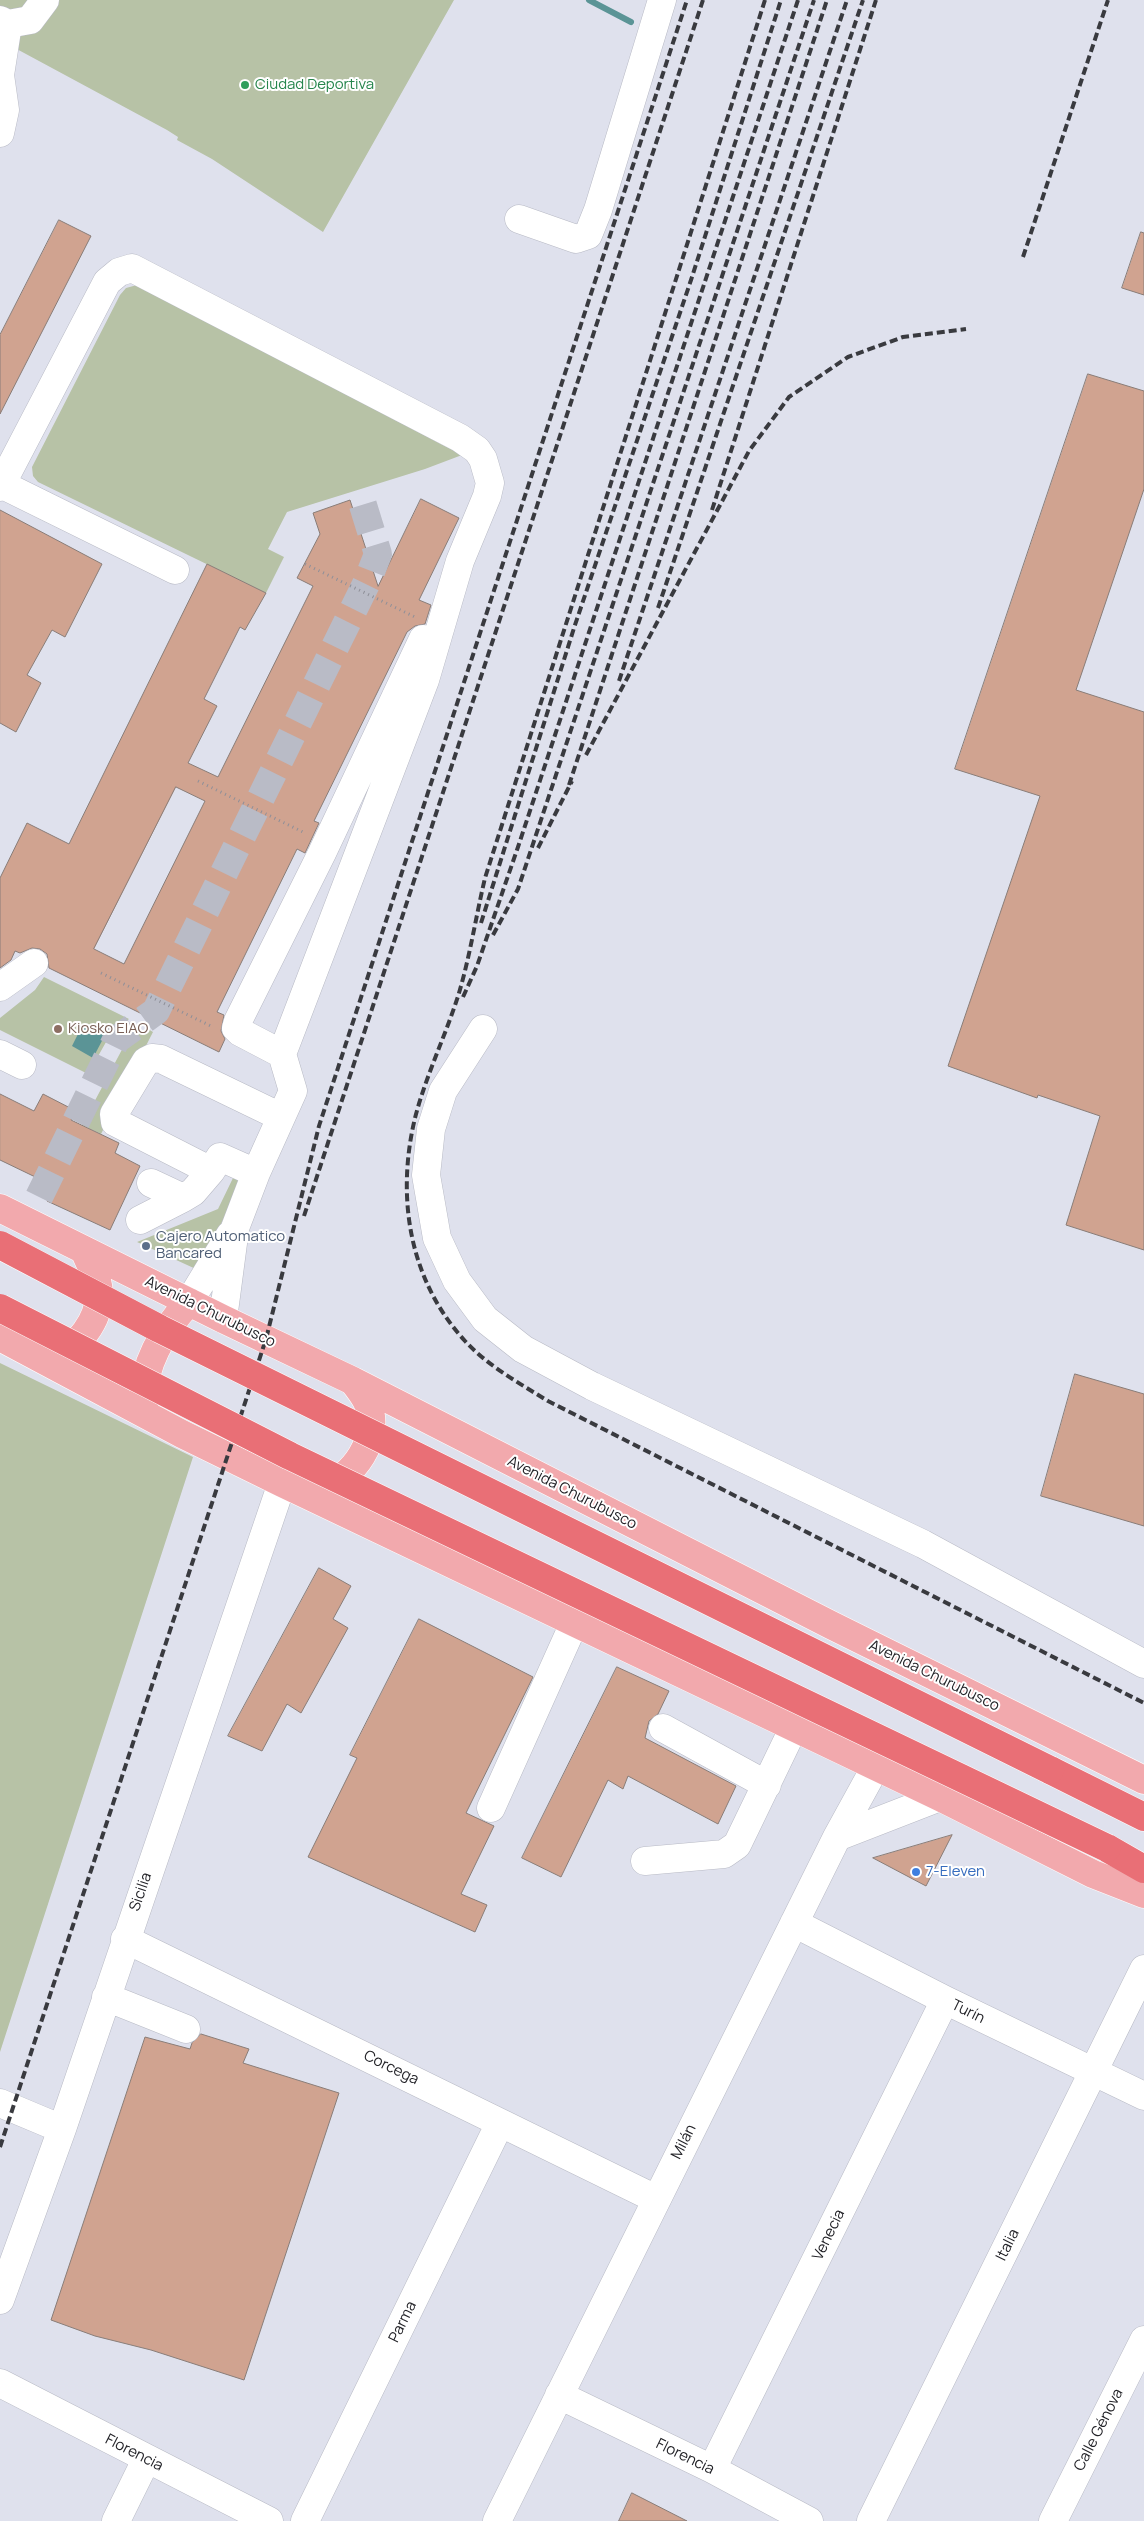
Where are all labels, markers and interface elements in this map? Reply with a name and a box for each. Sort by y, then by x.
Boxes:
place label: Ciudad Deportiva [255,76,374,94]
marker: Ciudad Deportiva [239,79,251,91]
place label: Kiosko EIAO [68,1020,148,1038]
marker: Kiosko EIAO [52,1023,64,1035]
place label: Cajero Automatico Bancared [156,1228,285,1263]
marker: Cajero Automatico Bancared [140,1240,152,1252]
street label: Avenida Churubusco [142,1273,278,1351]
street label: Avenida Churubusco [504,1453,640,1533]
street label: Avenida Churubusco [866,1637,1002,1715]
place label: 7-Eleven [926,1863,985,1881]
marker: 7-Eleven [910,1866,922,1878]
street label: Sicilia [126,1870,156,1914]
street label: Turín [948,1996,988,2028]
street label: Corcega [361,2047,421,2089]
street label: Milán [668,2121,700,2163]
street label: Venecia [809,2207,849,2263]
street label: Italia [993,2226,1023,2264]
street label: Parma [385,2299,421,2345]
street label: Calle Génova [1071,2386,1127,2474]
street label: Florencia [102,2431,166,2475]
street label: Florencia [653,2435,717,2479]

